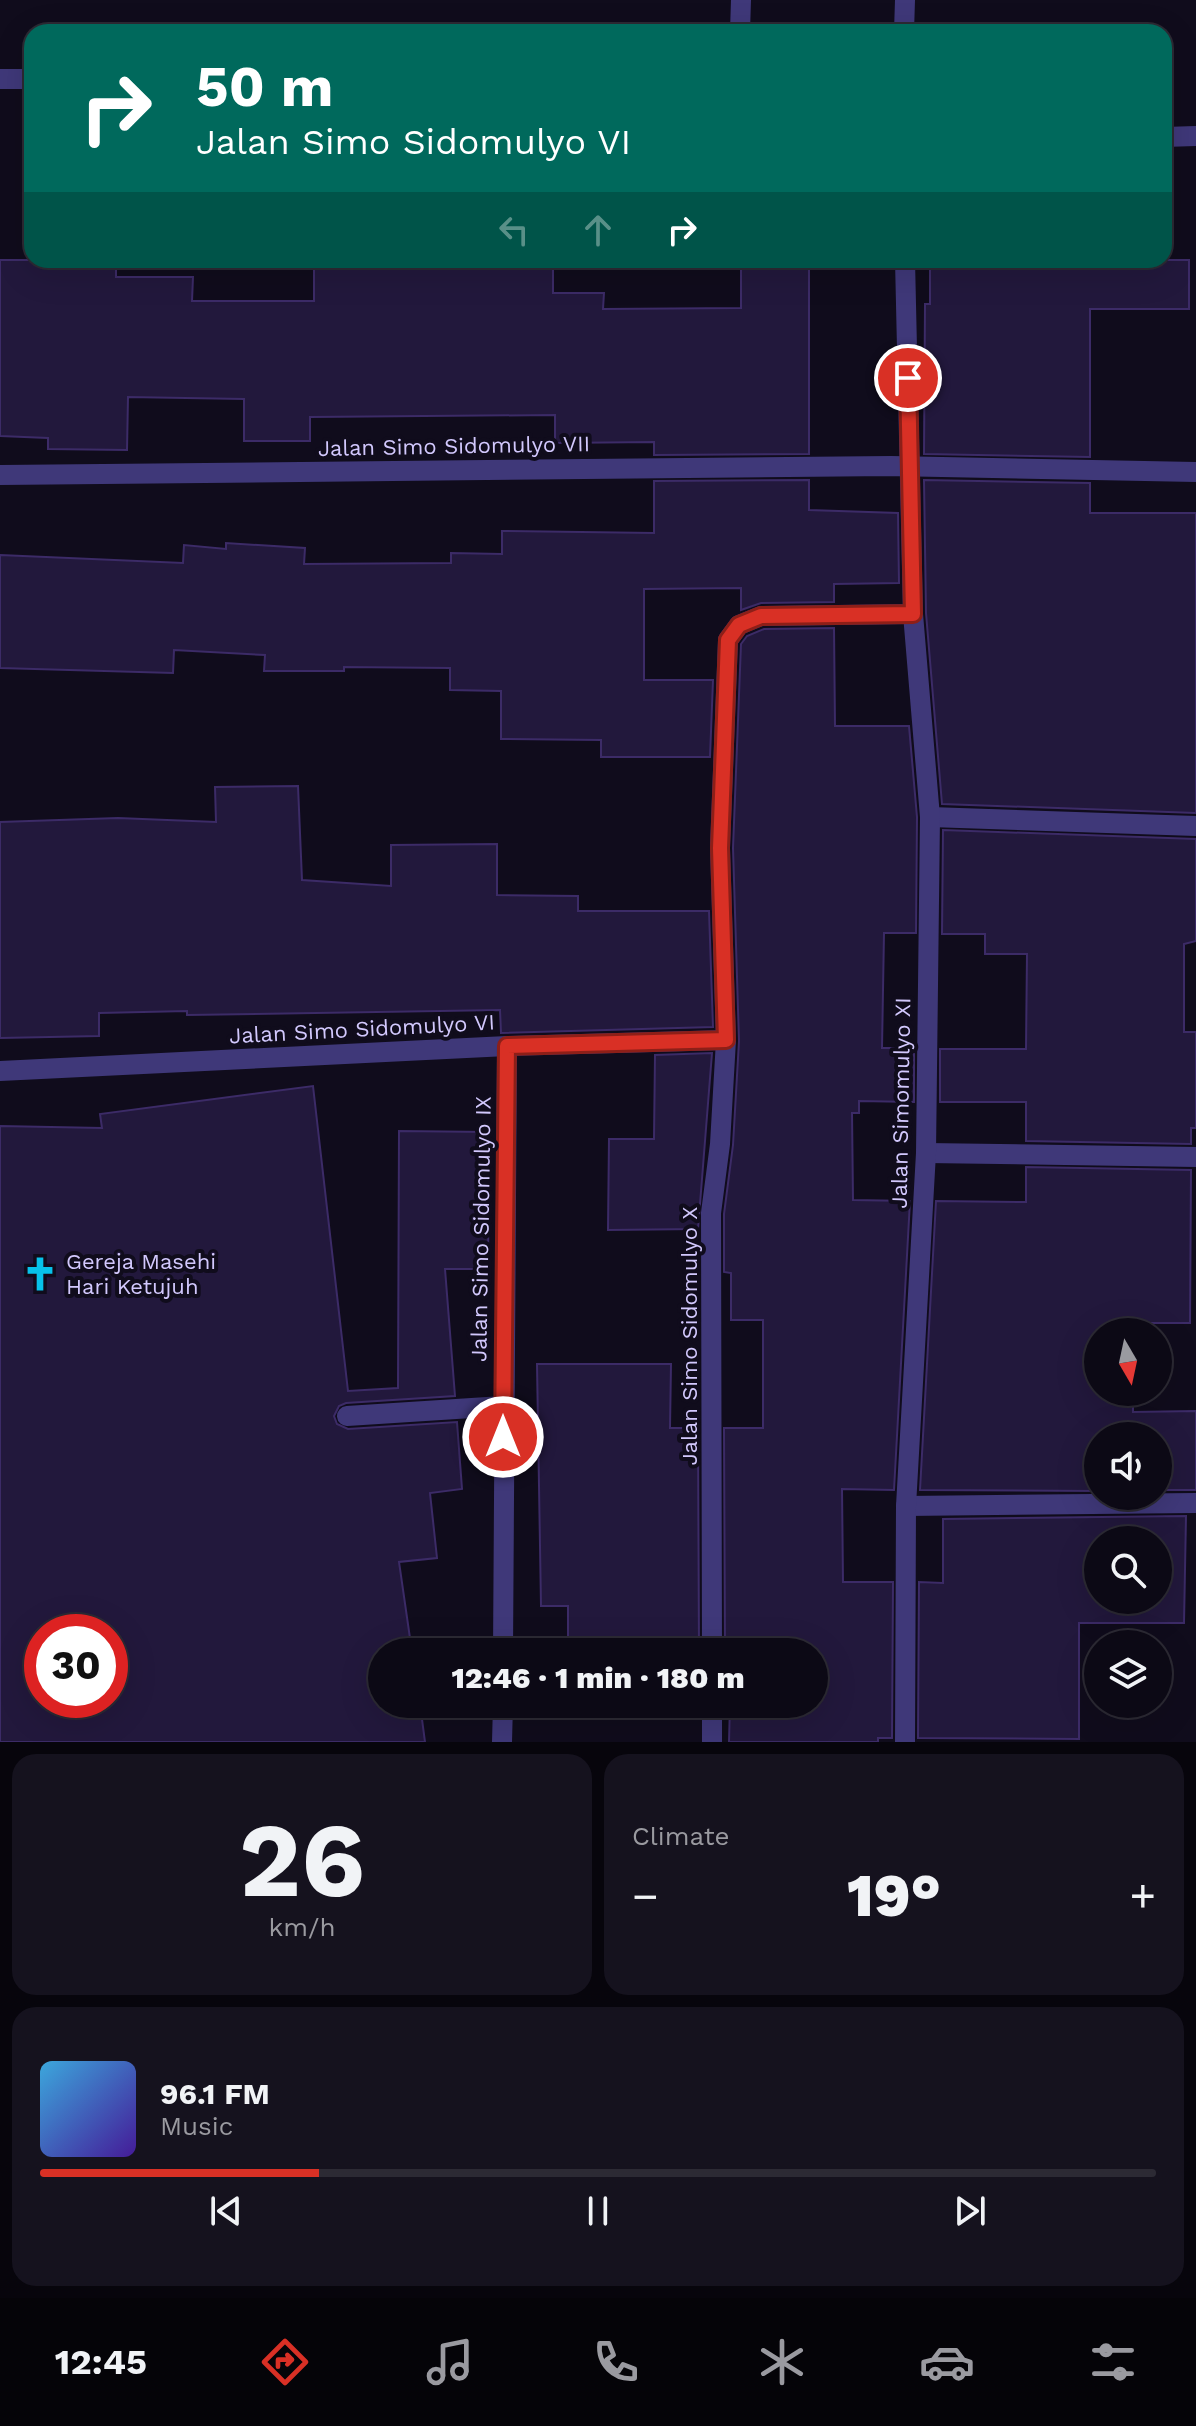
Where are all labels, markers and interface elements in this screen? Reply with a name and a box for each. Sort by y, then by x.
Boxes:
text: 50 m [196,54,333,120]
icon: right [64,56,168,160]
text: Jalan Simo Sidomulyo VI [196,121,631,163]
icon: left [492,208,536,252]
icon: ahead [576,208,620,252]
icon: right [660,208,704,252]
pin [874,344,942,412]
icon: arrive [886,356,930,400]
street label: Jalan Simo Sidomulyo VII [318,431,590,461]
street label: Jalan Simomulyo XI [887,997,915,1209]
street label: Jalan Simo Sidomulyo VI [229,1010,495,1048]
street label: Jalan Simo Sidomulyo IX [466,1096,496,1362]
street label: Jalan Simo Sidomulyo X [677,1207,702,1465]
place label: Gereja Masehi Hari Ketujuh [66,1249,216,1299]
church icon: Gereja Masehi Hari Ketujuh [21,1255,59,1293]
north arrow [1084,1318,1172,1406]
map controls [1084,1318,1172,1718]
position arrow [461,1395,545,1479]
button: sound [1084,1422,1172,1510]
button: search [1084,1526,1172,1614]
speed limit sign: 30 [24,1614,128,1718]
button: layers [1084,1630,1172,1718]
text: 12:46 · 1 min · 180 m [451,1660,745,1695]
text: 26 [239,1799,365,1921]
text: Climate [632,1821,730,1851]
text: 19° [847,1860,941,1931]
text: − [632,1870,659,1922]
text: + [1129,1870,1156,1922]
text: km/h [269,1912,335,1942]
text: 96.1 FM [160,2076,270,2111]
text: Music [160,2111,233,2141]
icon: previous [204,2189,248,2233]
icon: pause [576,2189,620,2233]
icon: next [948,2189,992,2233]
icon: directions [257,2334,313,2390]
icon: music [422,2334,478,2390]
icon: phone [588,2334,644,2390]
icon: climate [754,2334,810,2390]
icon: car [919,2334,975,2390]
icon: filters [1085,2334,1141,2390]
text: 12:45 [55,2341,147,2383]

